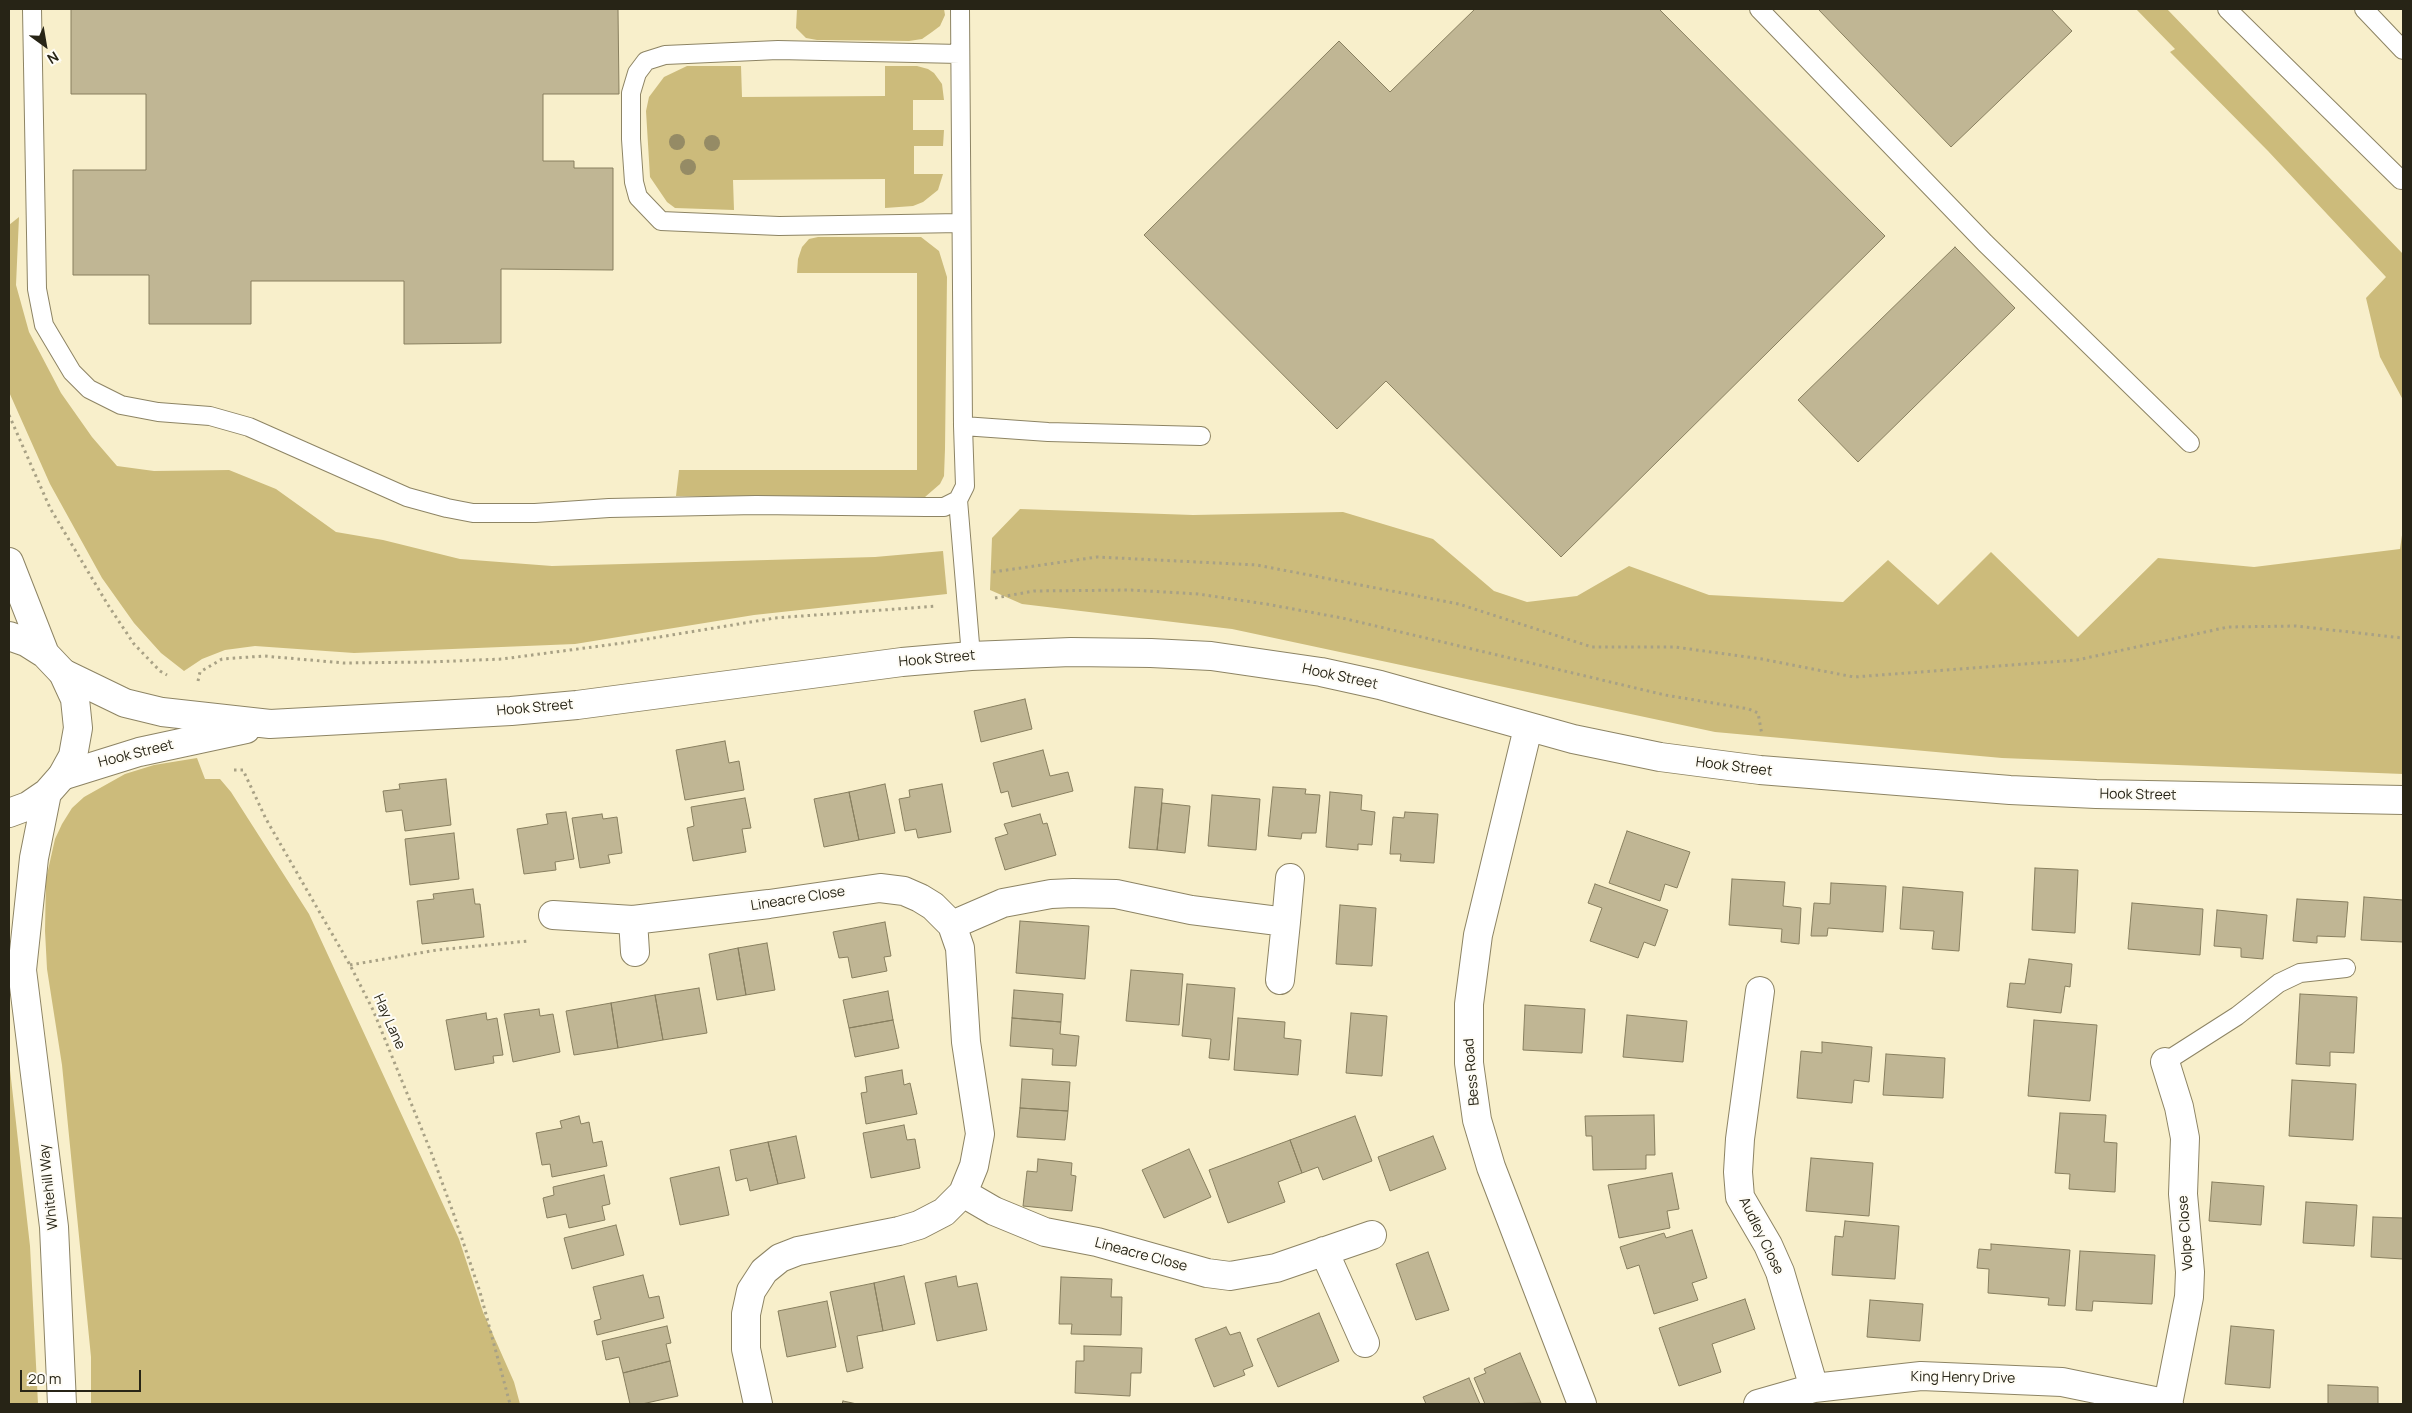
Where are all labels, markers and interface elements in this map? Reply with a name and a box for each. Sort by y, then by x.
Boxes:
north arrow [20,20,70,70]
text: N [44,47,63,69]
street label: Hook Street [898,647,976,671]
street label: Hook Street [1301,661,1379,693]
street label: Hook Street [496,696,574,720]
street label: Hook Street [97,737,175,771]
street label: Hook Street [1695,754,1773,780]
street label: Hook Street [2099,786,2177,804]
street label: Lineacre Close [750,883,846,915]
street label: Hay Lane [369,992,409,1052]
street label: Bess Road [1461,1038,1483,1106]
street label: Whitehill Way [36,1143,62,1231]
street label: Audley Close [1735,1195,1787,1277]
street label: Volpe Close [2175,1195,2197,1271]
street label: Lineacre Close [1093,1235,1189,1275]
scale bar [22,1360,144,1392]
text: 20 m [28,1368,61,1389]
street label: King Henry Drive [1910,1369,2016,1387]

